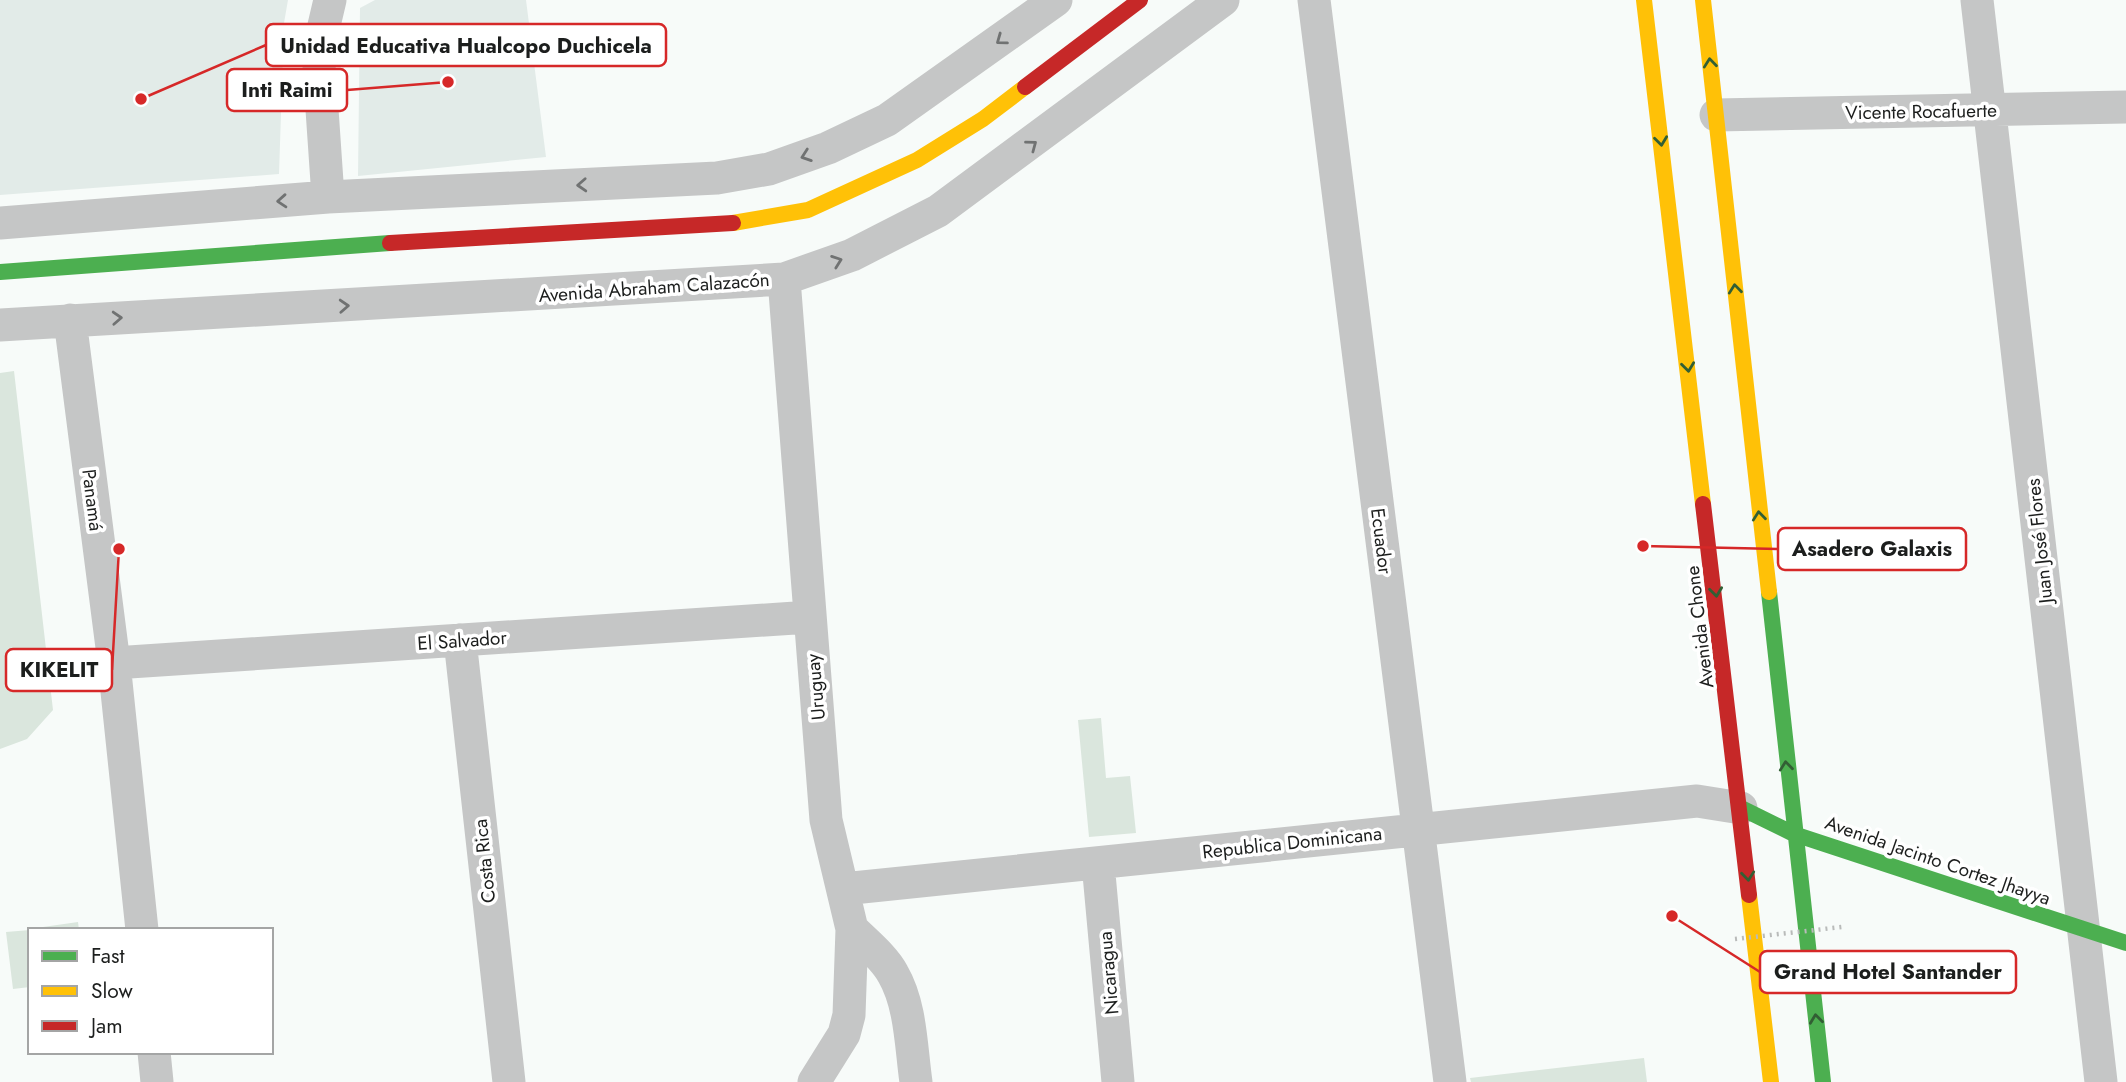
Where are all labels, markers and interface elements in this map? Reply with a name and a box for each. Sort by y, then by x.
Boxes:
callout: Unidad Educativa Hualcopo Duchicela [266,24,666,66]
text: Unidad Educativa Hualcopo Duchicela [280,31,652,61]
one-way arrow [996,32,1009,44]
one-way arrow [1703,57,1718,68]
callout: Inti Raimi [227,69,347,111]
text: Inti Raimi [241,75,333,105]
street label: Vicente Rocafuerte [1845,97,1997,126]
one-way arrow [1653,135,1668,147]
one-way arrow [1024,140,1037,153]
one-way arrow [801,148,813,162]
one-way arrow [576,177,587,192]
one-way arrow [276,193,287,208]
one-way arrow [831,255,843,269]
street label: Avenida Abraham Calazacón [538,266,771,309]
one-way arrow [1727,284,1742,295]
one-way arrow [339,298,350,313]
one-way arrow [112,310,123,325]
one-way arrow [1681,361,1696,372]
street label: Panamá [75,468,110,533]
street label: Juan José Flores [2019,477,2060,608]
street label: Ecuador [1364,506,1399,576]
one-way arrow [1752,510,1767,521]
callout: Asadero Galaxis [1778,528,1966,570]
text: Asadero Galaxis [1791,534,1953,564]
street label: Avenida Chone [1679,564,1720,690]
one-way arrow [1708,587,1723,598]
street label: El Salvador [416,624,508,657]
callout: KIKELIT [6,649,112,691]
street label: Uruguay [799,652,832,721]
text: KIKELIT [20,655,98,685]
one-way arrow [1779,760,1794,772]
street label: Avenida Jacinto Cortez Jhayya [1822,809,2054,912]
street label: Costa Rica [467,818,502,904]
street label: Republica Dominicana [1201,820,1383,865]
one-way arrow [1740,871,1755,882]
legend [28,928,273,1054]
street label: Nicaragua [1091,930,1126,1016]
text: Fast [91,941,124,971]
callout: Grand Hotel Santander [1760,951,2016,993]
text: Grand Hotel Santander [1774,957,2002,987]
text: Slow [91,976,133,1006]
text: Jam [88,1011,123,1041]
one-way arrow [1808,1013,1823,1025]

